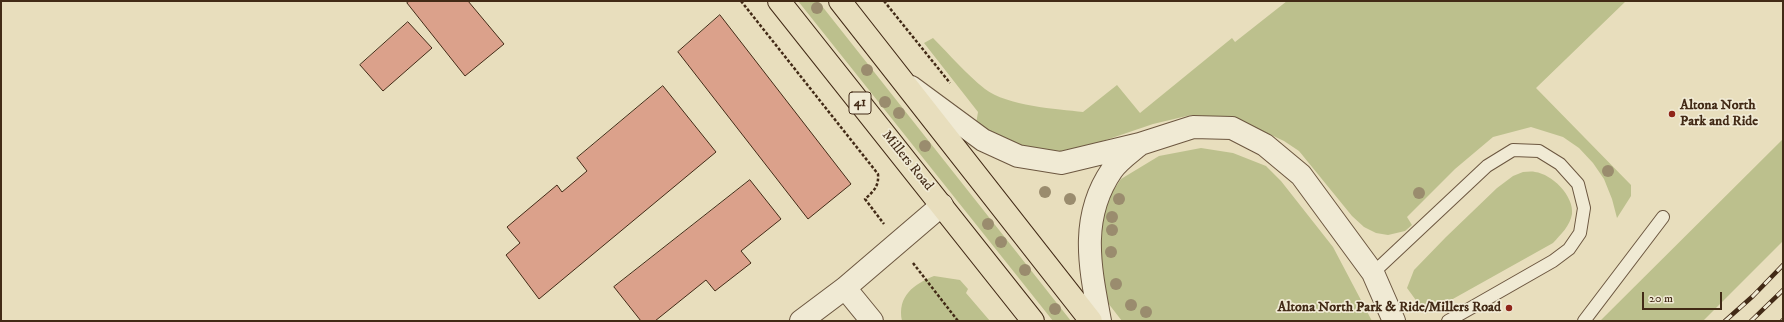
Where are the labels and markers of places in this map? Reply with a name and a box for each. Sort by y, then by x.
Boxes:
place label: Altona North Park and Ride [1680,98,1758,130]
marker: Altona North Park and Ride [1667,109,1677,119]
place label: Altona North Park & Ride/Millers Road [1277,300,1501,316]
marker: Altona North Park & Ride/Millers Road [1504,303,1514,313]

